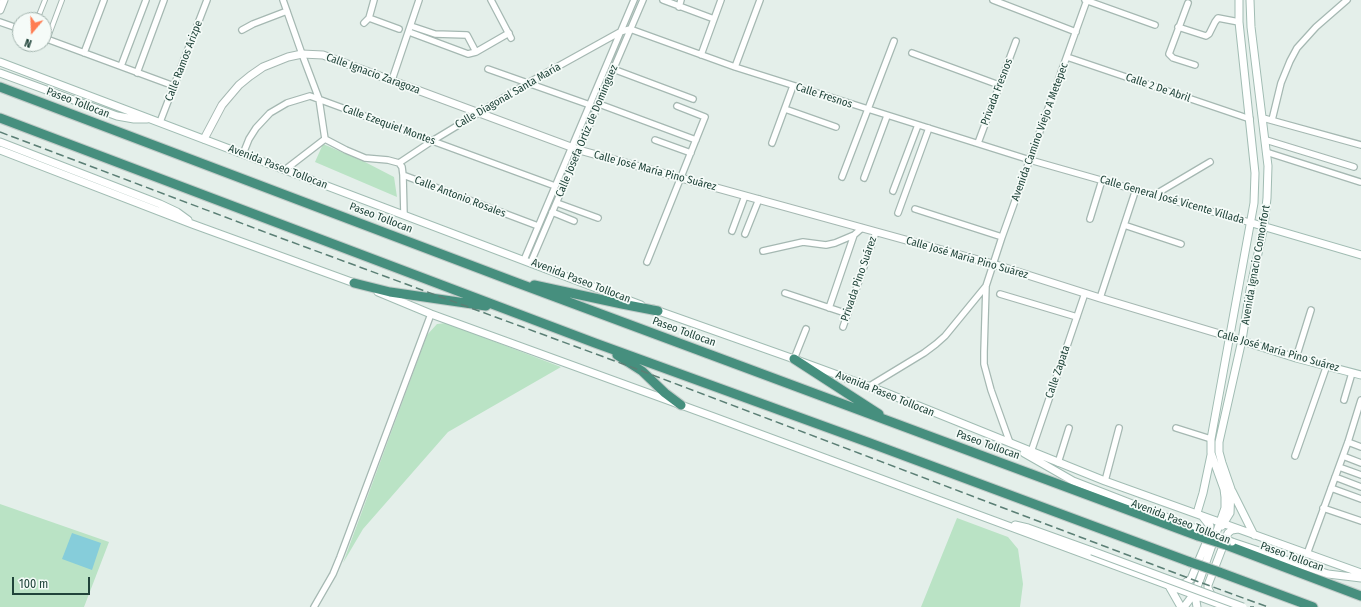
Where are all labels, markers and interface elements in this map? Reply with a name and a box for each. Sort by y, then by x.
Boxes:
north arrow [12,12,52,52]
street label: Calle Ramos Arizpe [163,19,205,103]
text: N [23,36,33,50]
street label: Calle Ignacio Zaragoza [324,51,422,97]
street label: Privada Fresnos [978,57,1016,127]
street label: Calle Diagonal Santa María [453,60,563,132]
street label: Avenida Camino Viejo A Metepec [1009,61,1071,203]
street label: Calle Josefa Ortiz de Domínguez [553,63,621,199]
street label: Calle 2 De Abril [1124,71,1192,105]
street label: Calle Fresnos [794,81,854,111]
street label: Paseo Tollocan [45,85,111,121]
street label: Calle Ezequiel Montes [341,102,437,148]
street label: Avenida Paseo Tollocan [227,142,329,192]
street label: Calle José María Pino Suárez [592,148,718,194]
street label: Calle Antonio Rosales [412,173,508,221]
street label: Calle General José Vicente Villada [1098,173,1246,227]
street label: Paseo Tollocan [348,200,414,236]
street label: Avenida Ignacio Comonfort [1239,204,1273,326]
street label: Calle José María Pino Suárez [904,234,1030,282]
street label: Privada Pino Suárez [838,235,880,323]
street label: Avenida Paseo Tollocan [530,256,632,306]
street label: Paseo Tollocan [650,314,718,350]
street label: Calle José María Pino Suárez [1215,327,1341,375]
street label: Calle Zapata [1043,344,1073,400]
street label: Avenida Paseo Tollocan [834,368,936,420]
street label: Paseo Tollocan [954,427,1022,463]
street label: Avenida Paseo Tollocan [1130,497,1232,547]
street label: Paseo Tollocan [1258,539,1326,575]
scale bar [14,569,92,595]
text: 100 m [19,577,48,591]

